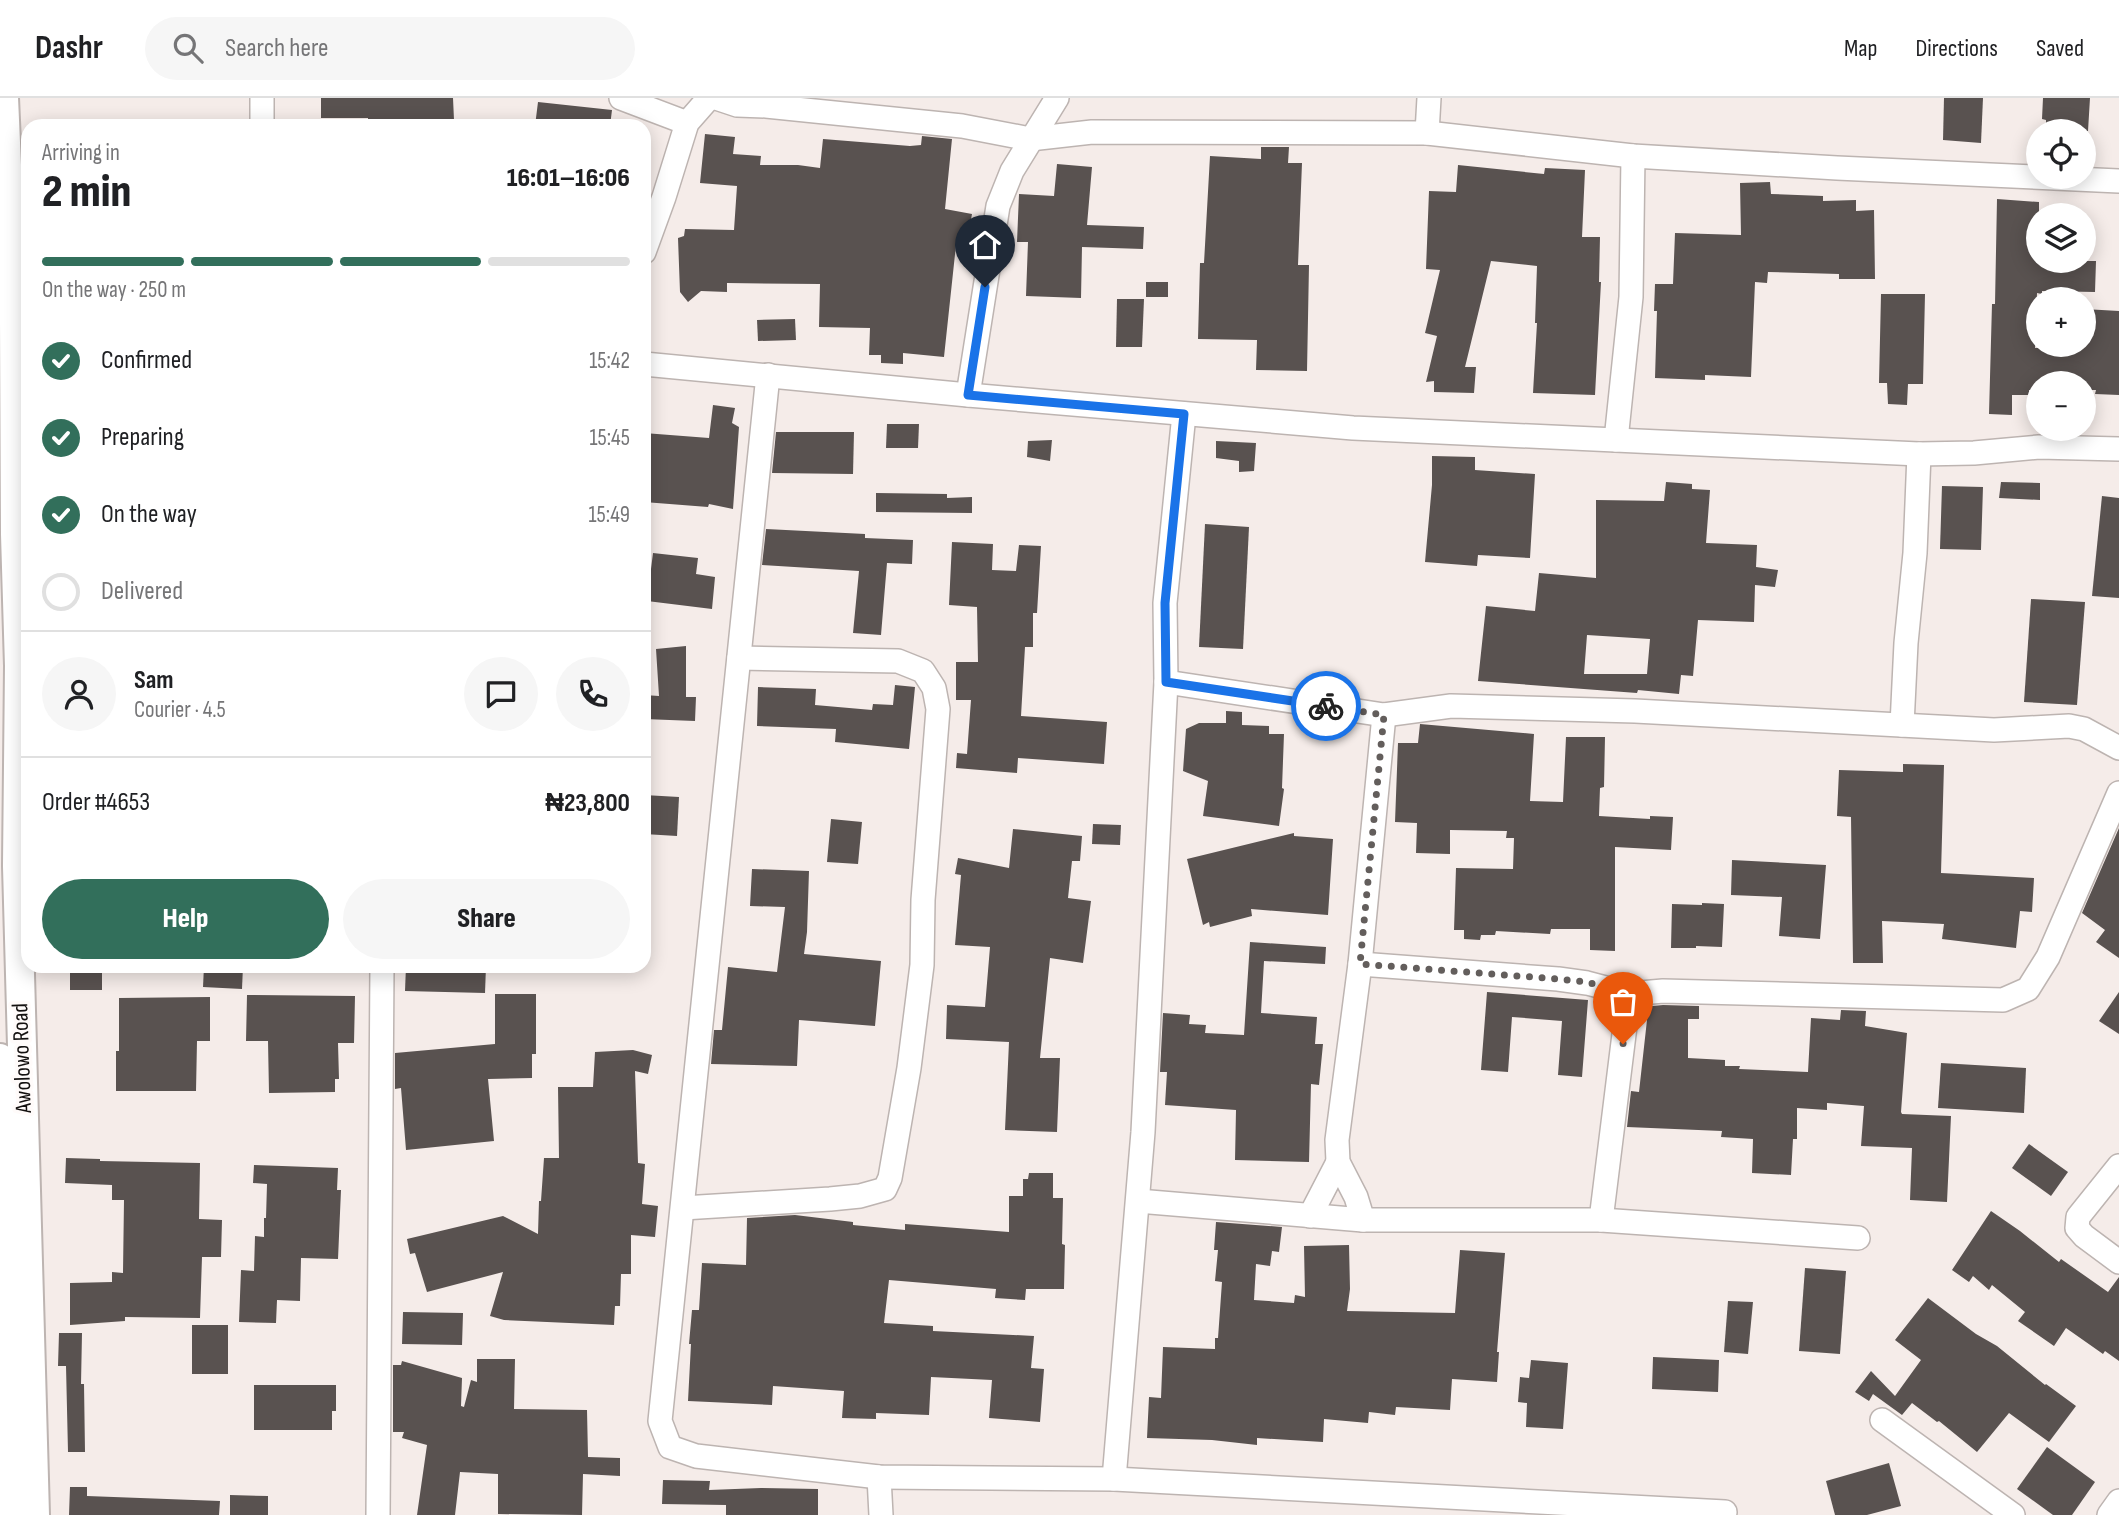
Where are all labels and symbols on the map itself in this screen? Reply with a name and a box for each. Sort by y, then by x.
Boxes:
pin [955,215,1015,287]
courier [1291,671,1361,741]
pin [1593,972,1653,1044]
street label: Awolowo Road [6,1003,38,1114]

